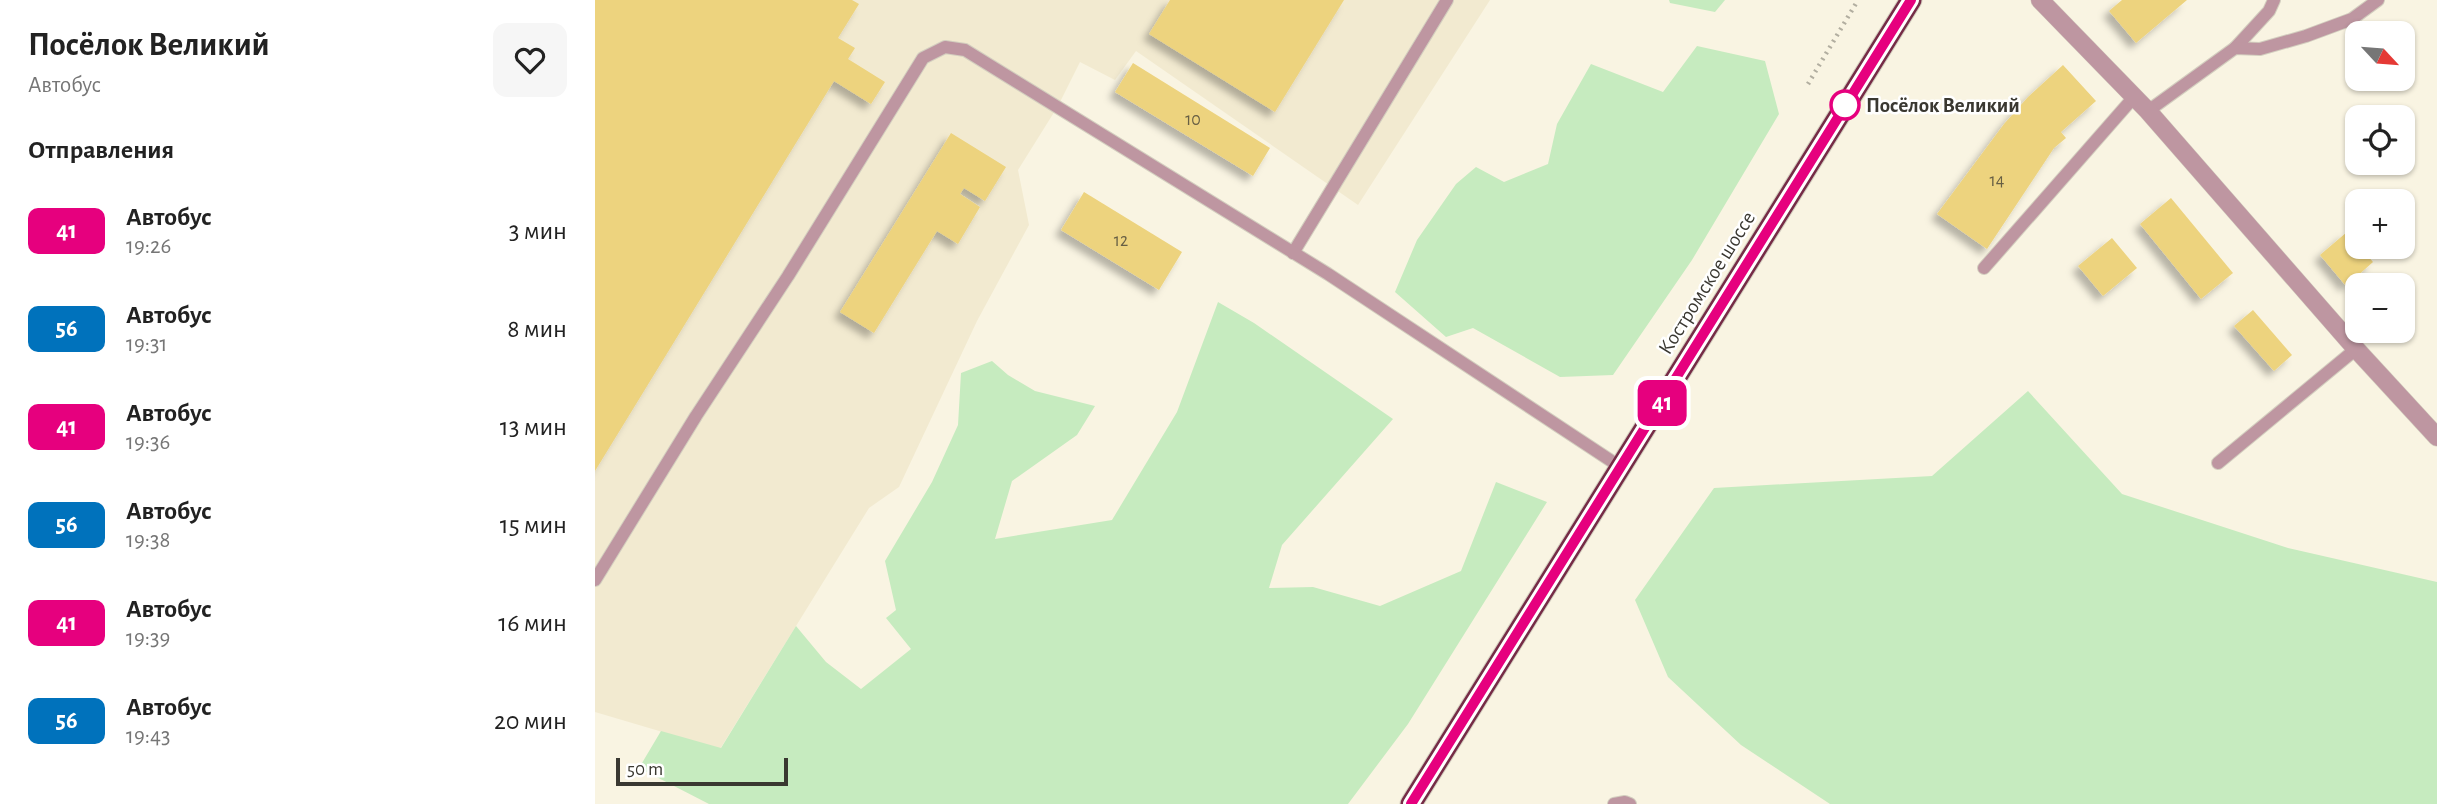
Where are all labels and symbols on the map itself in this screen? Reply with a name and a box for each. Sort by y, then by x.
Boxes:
north arrow [2345,21,2415,91]
marker: Посёлок Великий [1830,90,1860,120]
place label: Посёлок Великий [1866,95,2020,116]
house number: 10 [1185,111,1201,129]
house number: 14 [1990,172,2005,190]
street label: Костромское шоссе [1655,208,1759,358]
house number: 12 [1114,232,1128,250]
line badge: 41 [1631,380,1693,426]
scale bar [616,755,787,787]

